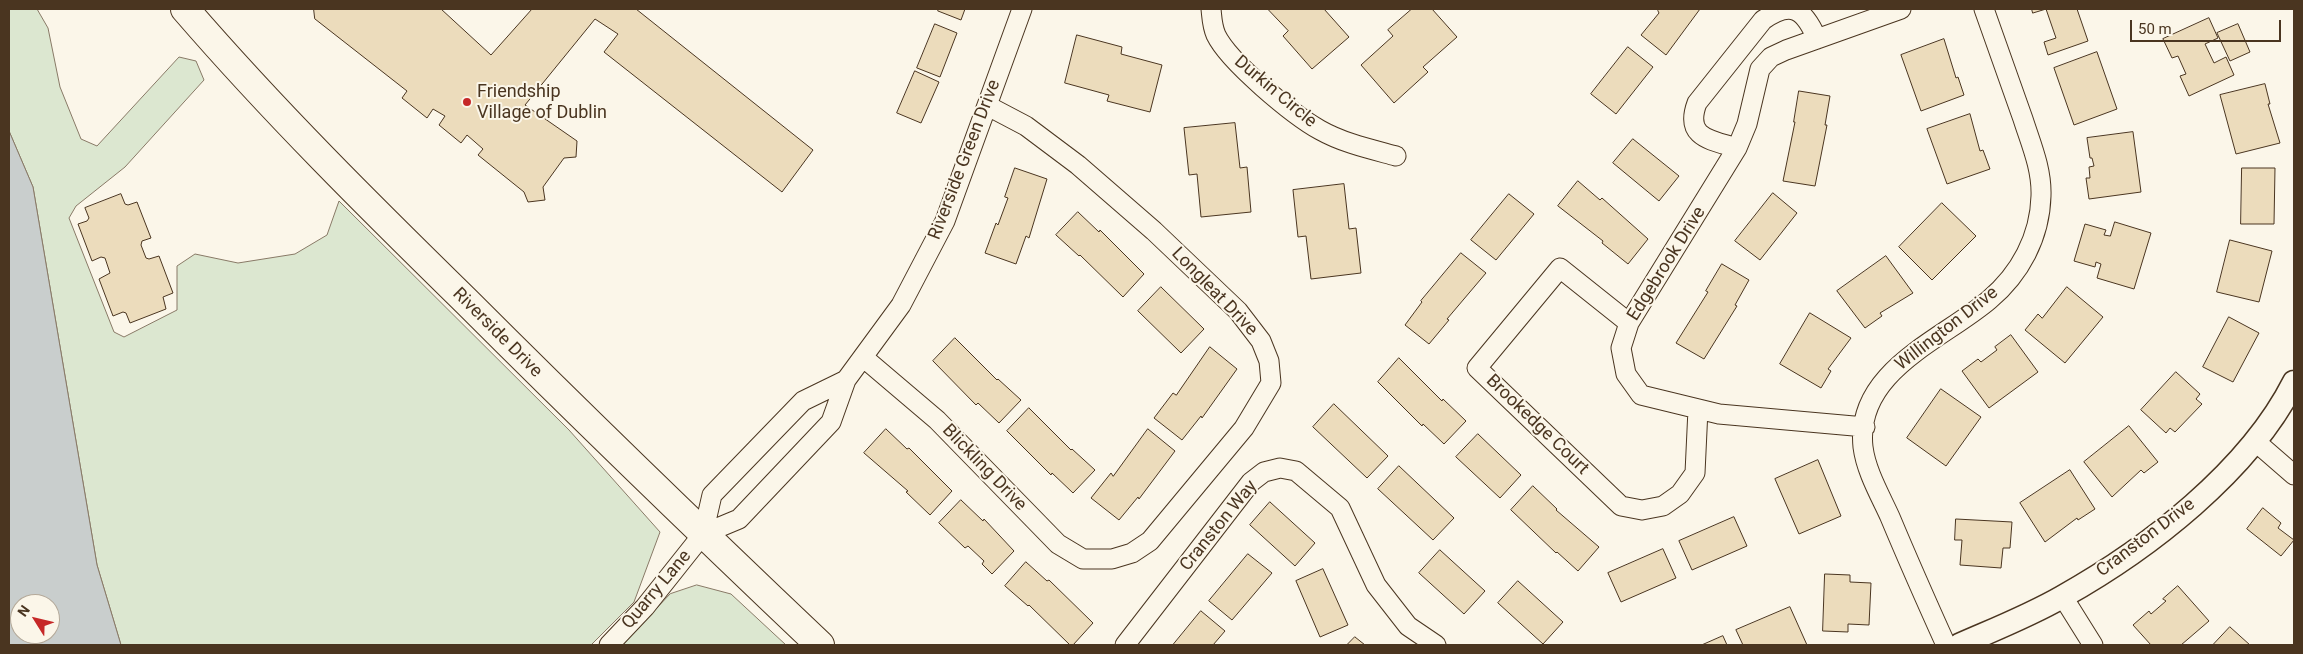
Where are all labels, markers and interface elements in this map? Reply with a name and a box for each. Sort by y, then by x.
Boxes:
scale bar [2133,10,2284,42]
text: 50 m [2138,20,2172,38]
street label: Durkin Circle [1229,51,1321,133]
street label: Riverside Green Drive [925,77,1005,243]
place label: Friendship Village of Dublin [477,81,607,124]
marker: Friendship Village of Dublin [461,96,473,108]
street label: Edgebrook Drive [1623,203,1711,325]
street label: Longleat Drive [1166,243,1262,341]
street label: Willington Drive [1891,282,2003,376]
street label: Riverside Drive [448,284,546,382]
street label: Brookedge Court [1481,370,1593,480]
street label: Blickling Drive [937,420,1031,516]
street label: Cranston Way [1176,476,1262,576]
street label: Cranston Drive [2093,494,2199,582]
street label: Quarry Lane [618,546,696,634]
north arrow [10,594,60,644]
text: N [14,602,33,619]

